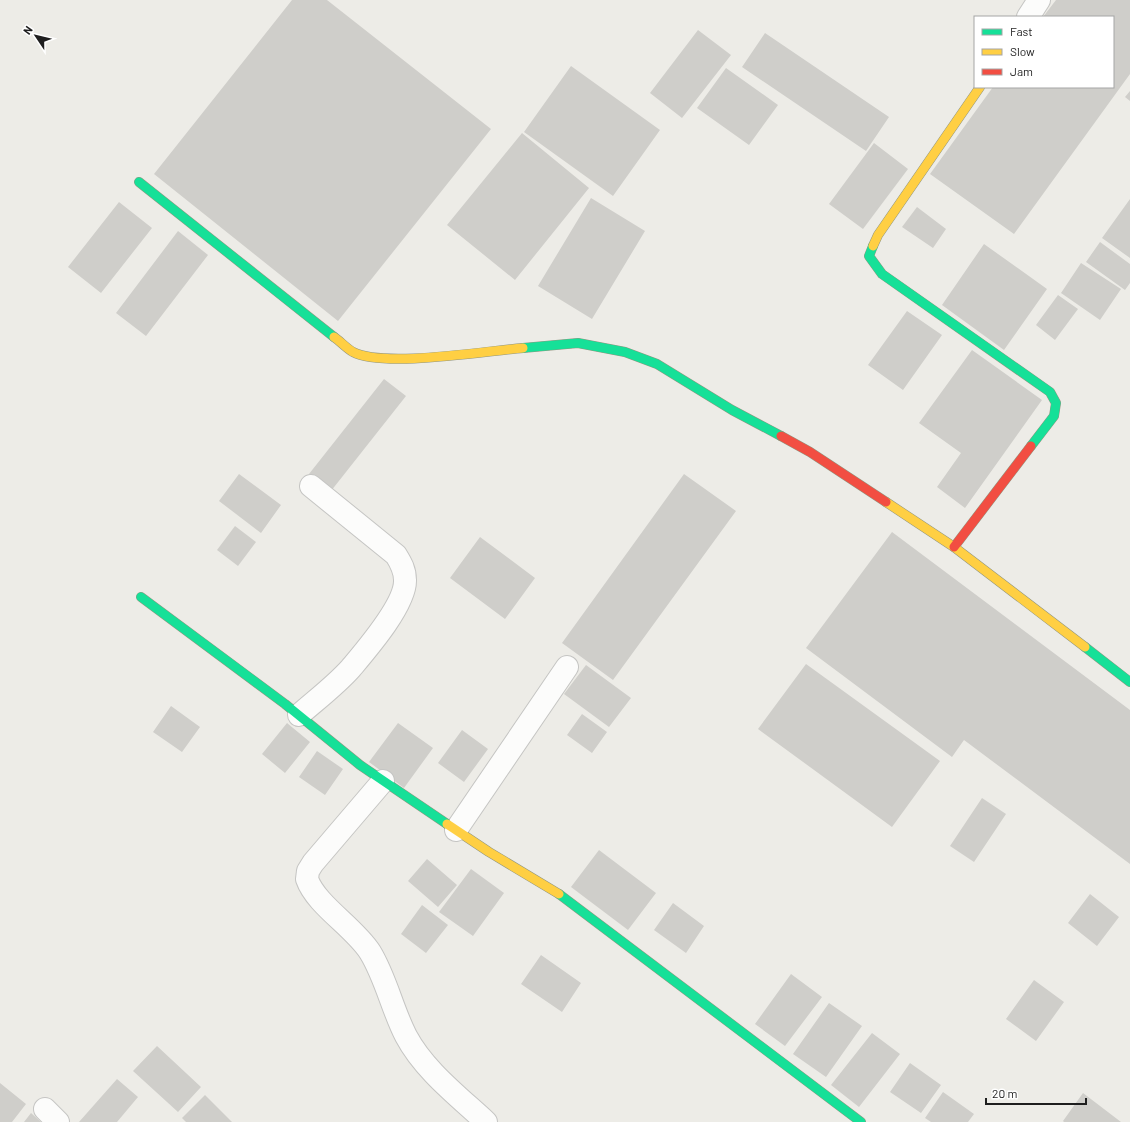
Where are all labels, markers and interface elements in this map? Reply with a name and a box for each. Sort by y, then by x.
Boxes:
north arrow [16,16,56,56]
legend [974,16,1114,88]
text: N [20,23,35,37]
text: Fast [1010,24,1033,38]
text: Slow [1010,44,1035,58]
text: Jam [1010,64,1033,78]
scale bar [986,1080,1086,1106]
text: 20 m [992,1086,1018,1100]

